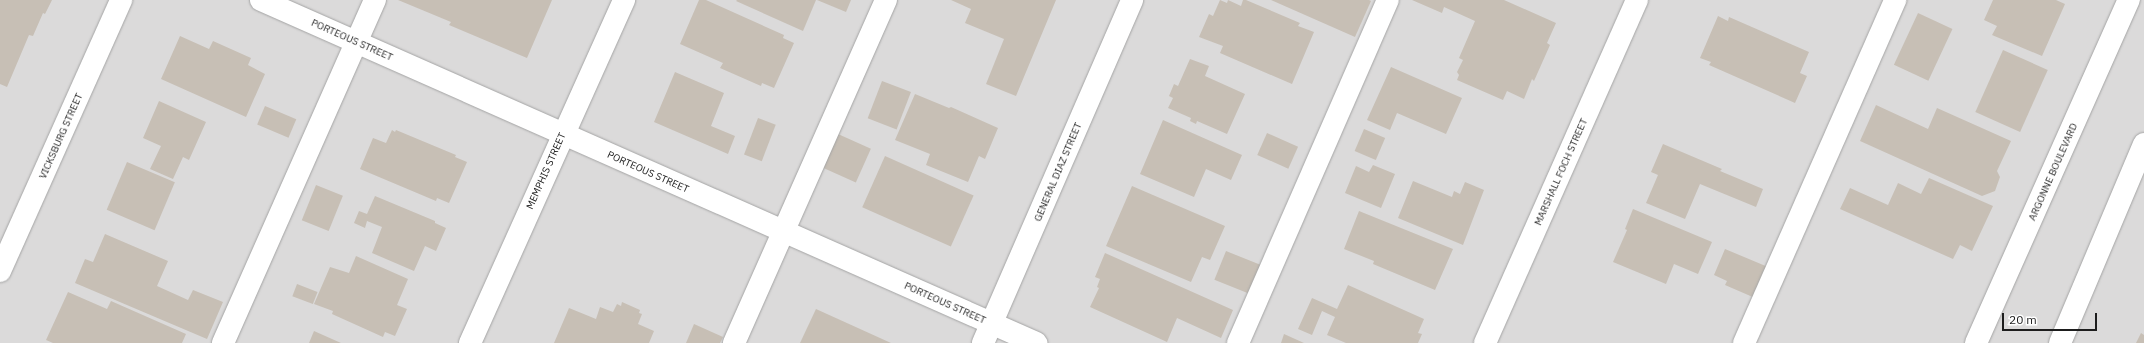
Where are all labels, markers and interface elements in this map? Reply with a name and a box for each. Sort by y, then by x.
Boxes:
street label: PORTEOUS STREET [309,17,395,63]
street label: VICKSBURG STREET [37,91,85,181]
street label: MARSHALL FOCH STREET [1532,117,1590,227]
street label: GENERAL DIAZ STREET [1032,121,1084,223]
street label: ARGONNE BOULEVARD [2026,121,2080,223]
street label: MEMPHIS STREET [524,131,568,211]
street label: PORTEOUS STREET [605,149,691,195]
street label: PORTEOUS STREET [902,280,988,326]
scale bar [2004,305,2099,331]
text: 20 m [2009,312,2037,327]

